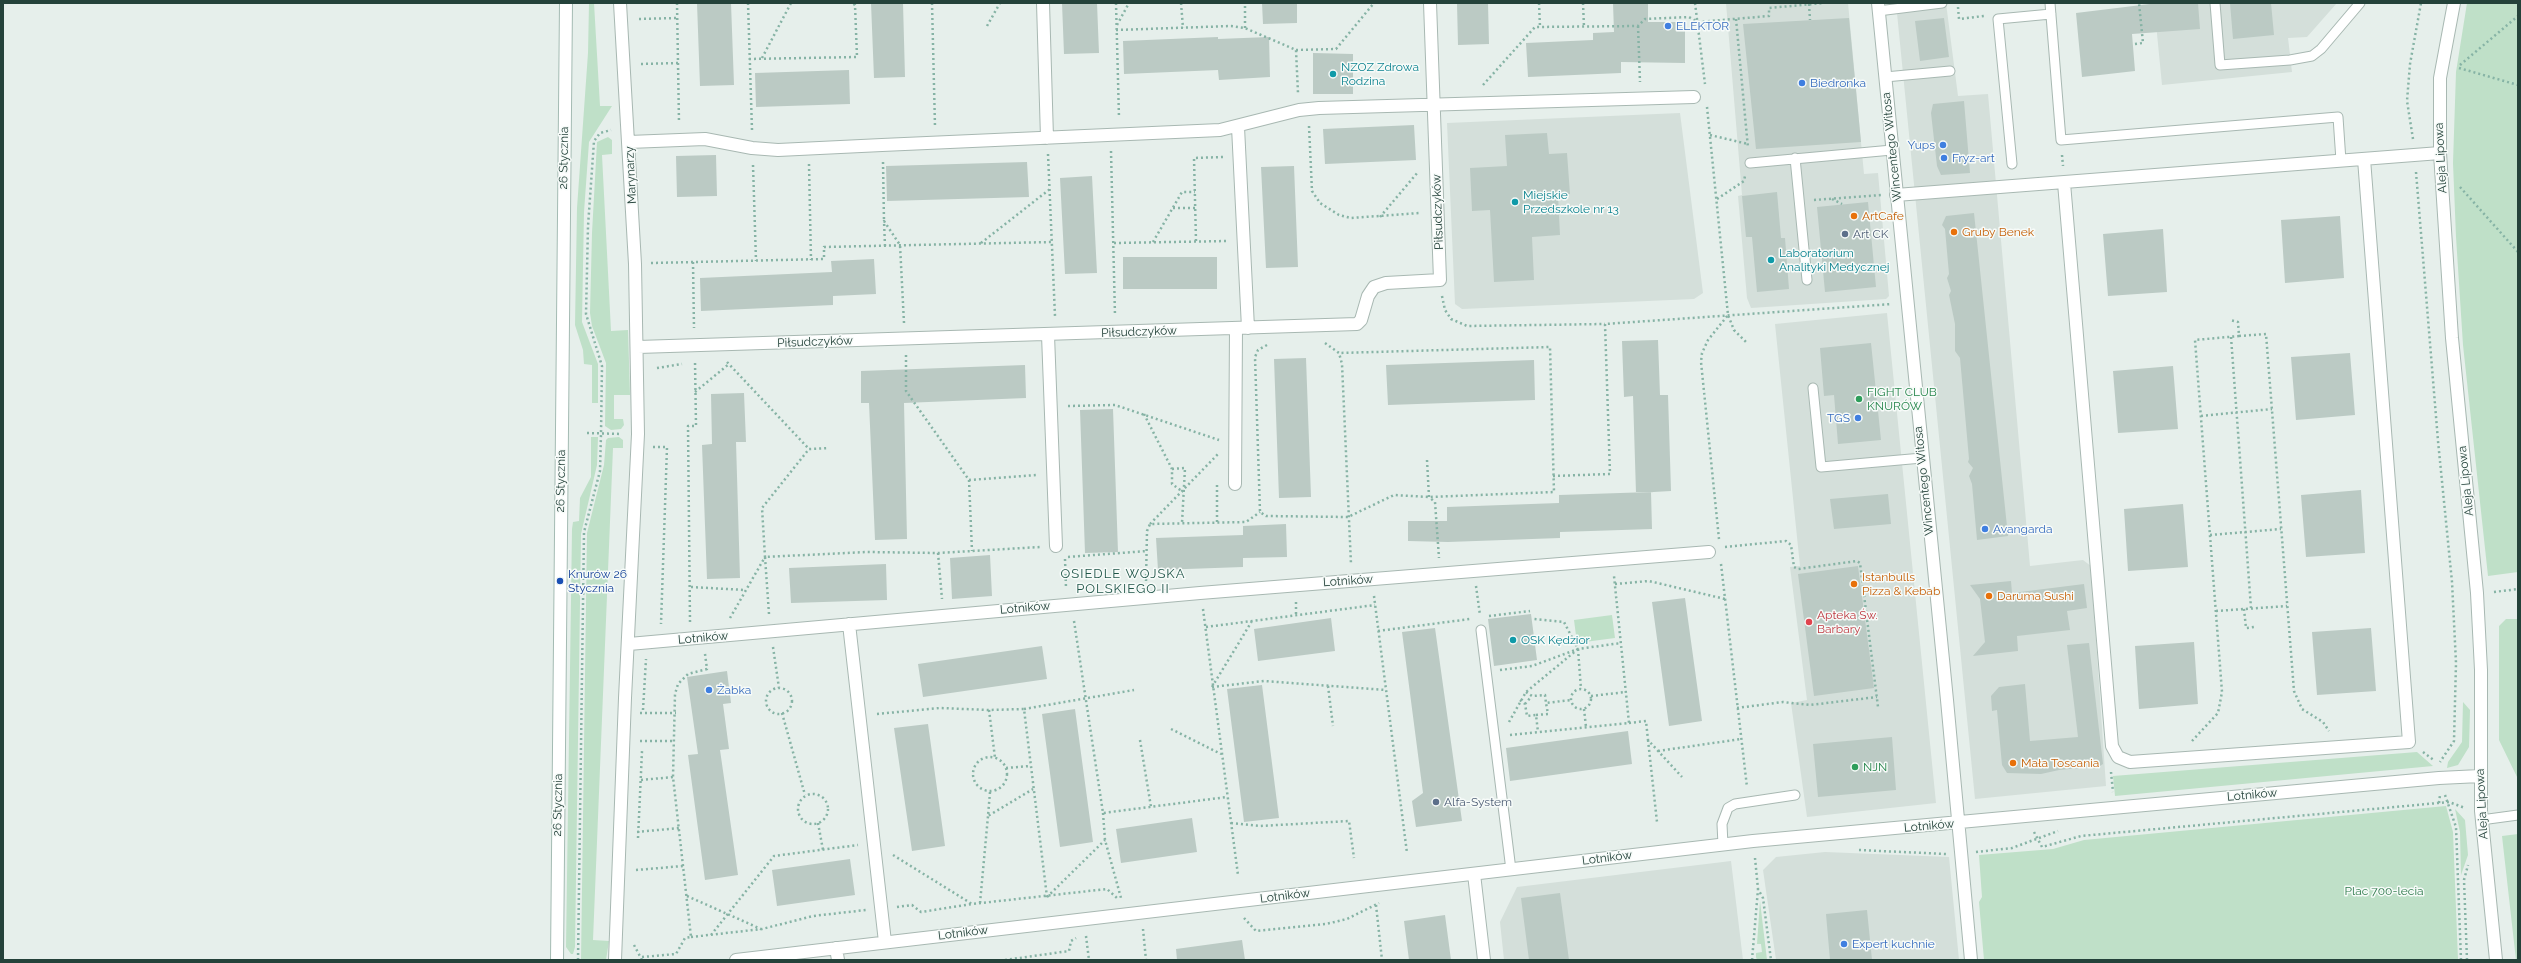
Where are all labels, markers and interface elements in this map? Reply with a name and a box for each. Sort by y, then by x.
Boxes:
place label: ELEKTOR [1676,19,1729,33]
marker: ELEKTOR [1663,21,1673,31]
place label: NZOZ Zdrowa Rodzina [1341,60,1419,88]
marker: NZOZ Zdrowa Rodzina [1328,69,1338,79]
place label: Biedronka [1810,76,1866,90]
marker: Biedronka [1797,78,1807,88]
street label: Wincentego Witosa [1879,92,1905,202]
street label: Aleja Lipowa [2432,122,2450,194]
street label: 26 Stycznia [556,127,572,189]
place label: Yups [1908,138,1935,152]
marker: Yups [1938,140,1948,150]
street label: Marynarzy [622,146,640,204]
place label: Fryz-art [1952,151,1995,165]
marker: Fryz-art [1939,153,1949,163]
street label: Piłsudczyków [1429,174,1447,250]
place label: Miejskie Przedszkole nr 13 [1523,188,1619,216]
marker: Miejskie Przedszkole nr 13 [1510,197,1520,207]
place label: ArtCafe [1862,209,1904,223]
marker: ArtCafe [1849,211,1859,221]
place label: Gruby Benek [1962,225,2034,239]
place label: Art CK [1853,227,1888,241]
marker: Gruby Benek [1949,227,1959,237]
marker: Art CK [1840,229,1850,239]
place label: Laboratorium Analityki Medycznej [1779,246,1890,274]
marker: Laboratorium Analityki Medycznej [1766,255,1776,265]
street label: Piłsudczyków [1101,323,1177,341]
street label: Piłsudczyków [777,333,853,351]
place label: FIGHT CLUB KNURÓW [1867,385,1937,413]
marker: FIGHT CLUB KNURÓW [1854,394,1864,404]
place label: TGS [1827,411,1850,425]
marker: TGS [1853,413,1863,423]
street label: Wincentego Witosa [1911,426,1937,536]
street label: Aleja Lipowa [2455,445,2477,517]
street label: 26 Stycznia [553,450,569,512]
place label: Avangarda [1993,522,2052,536]
marker: Avangarda [1980,524,1990,534]
district label: OSIEDLE WOJSKA POLSKIEGO II [1061,566,1185,597]
place label: Knurów 26 Stycznia [568,567,627,595]
place label: Istanbulls Pizza & Kebab [1862,570,1940,598]
street label: Lotników [1322,572,1374,590]
marker: Knurów 26 Stycznia [555,576,565,586]
marker: Istanbulls Pizza & Kebab [1849,579,1859,589]
place label: Daruma Sushi [1997,589,2074,603]
marker: Daruma Sushi [1984,591,1994,601]
street label: Lotników [999,599,1051,617]
place label: Apteka Św. Barbary [1817,608,1878,636]
marker: Apteka Św. Barbary [1804,617,1814,627]
street label: Lotników [677,629,729,647]
place label: OSK Kędzior [1521,633,1590,647]
marker: OSK Kędzior [1508,635,1518,645]
place label: Żabka [717,683,751,697]
marker: Żabka [704,685,714,695]
place label: Mała Toscania [2021,756,2099,770]
marker: Mała Toscania [2008,758,2018,768]
place label: NJN [1863,760,1887,774]
marker: NJN [1850,762,1860,772]
street label: Aleja Lipowa [2473,768,2491,840]
street label: 26 Stycznia [550,774,566,836]
street label: Lotników [2226,786,2278,804]
place label: Alfa-System [1444,795,1512,809]
marker: Alfa-System [1431,797,1441,807]
street label: Lotników [1903,817,1955,835]
street label: Lotników [1581,848,1633,868]
park label: Plac 700-lecia [2344,884,2424,898]
street label: Lotników [1259,886,1311,906]
street label: Lotników [937,923,989,943]
place label: Expert kuchnie [1852,937,1935,951]
marker: Expert kuchnie [1839,939,1849,949]

